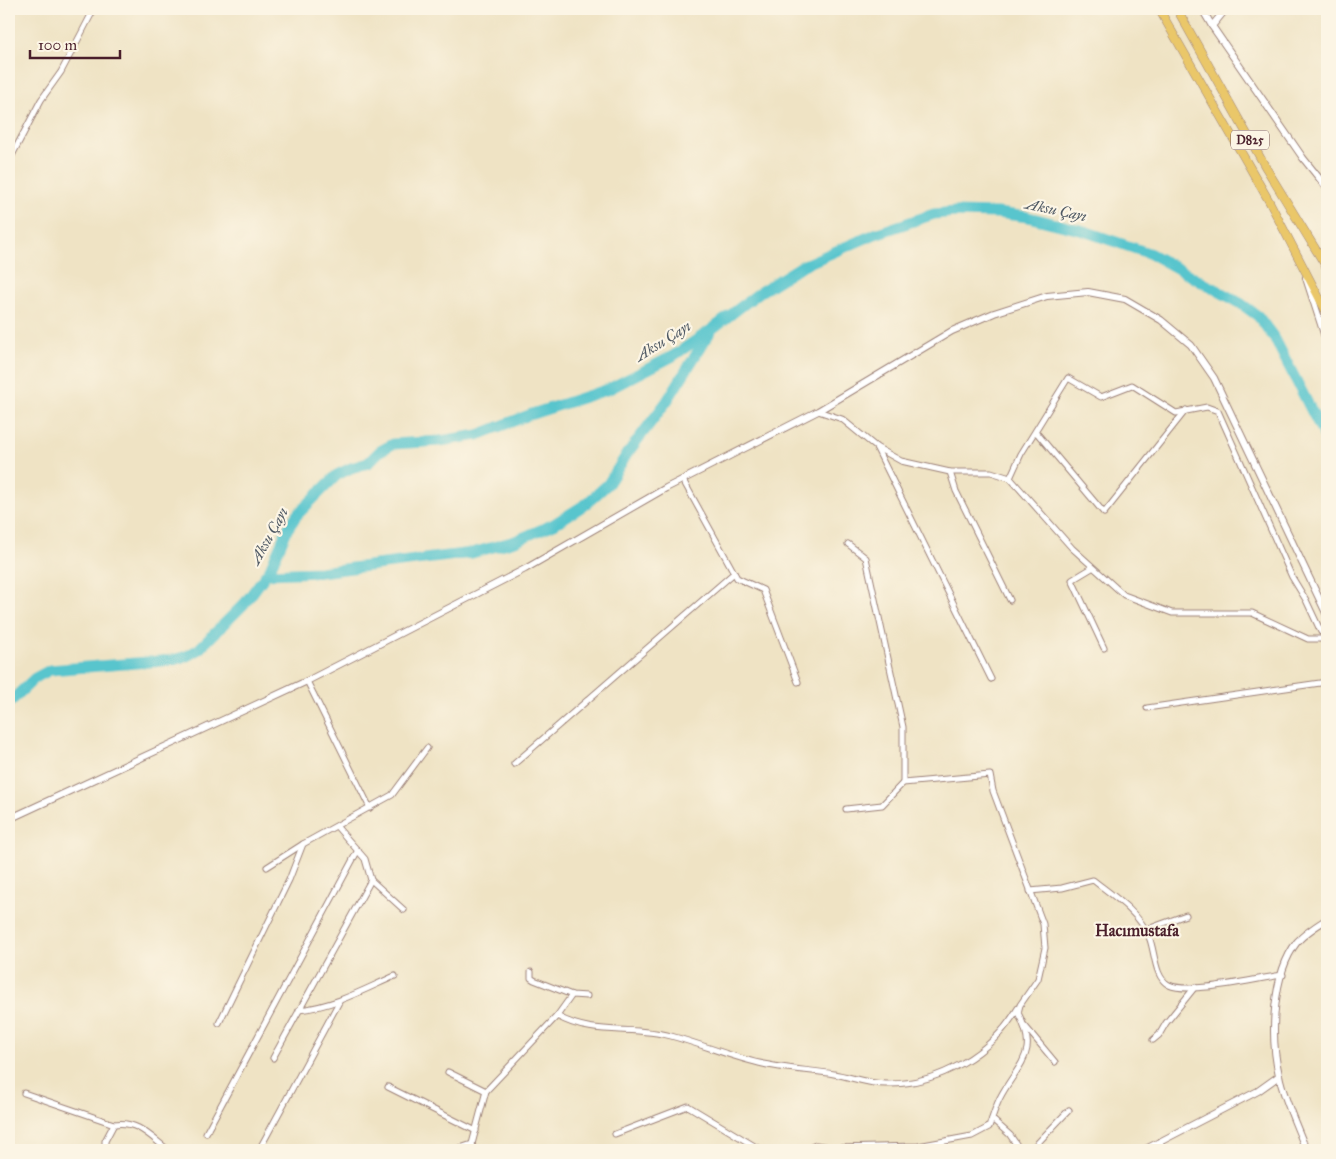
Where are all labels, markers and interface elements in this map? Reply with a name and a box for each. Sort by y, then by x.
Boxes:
scale bar [30,28,120,60]
text: 100 m [38,36,78,54]
road number: D825 [1231,130,1269,150]
water label: Aksu Çayı [1022,194,1089,225]
water label: Aksu Çayı [630,317,695,366]
water label: Aksu Çayı [245,504,292,569]
district label: Hacımustafa [1095,921,1180,940]

